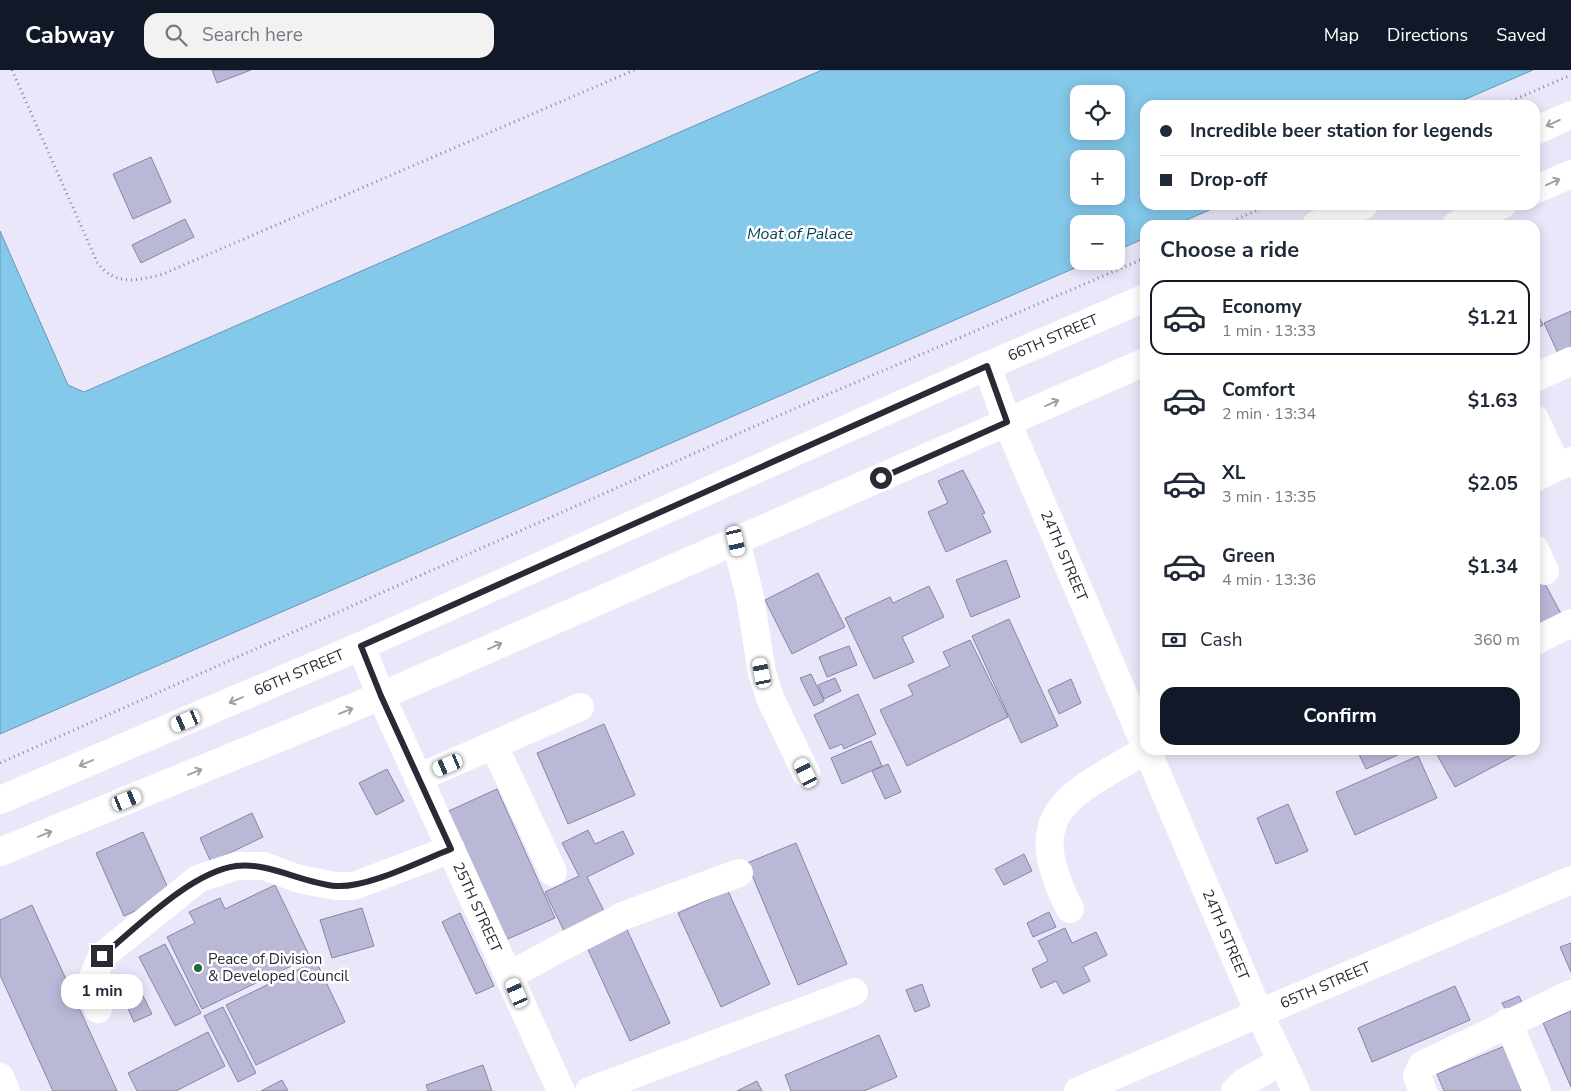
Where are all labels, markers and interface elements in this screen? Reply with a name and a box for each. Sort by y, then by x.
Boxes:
search box [144,13,494,58]
text: Cabway [25,19,114,51]
icon: search [162,21,190,49]
text: Search here [202,22,303,48]
text: Map [1324,23,1359,47]
text: Directions [1387,23,1468,47]
text: Saved [1496,23,1546,47]
map controls [1070,85,1125,270]
button: locate [1070,85,1125,140]
text: Incredible beer station for legends [1190,118,1493,144]
one-way arrow [1546,118,1561,128]
button: + [1070,150,1125,205]
text: Drop-off [1190,167,1267,193]
one-way arrow [1545,177,1560,187]
button: − [1070,215,1125,270]
water label: Moat of Palace [747,223,854,245]
text: Choose a ride [1160,235,1299,265]
text: Economy [1222,294,1302,320]
icon: car [1162,295,1207,340]
text: $1.21 [1468,305,1518,331]
street label: 66TH STREET [1005,309,1101,366]
text: 1 min · 13:33 [1222,320,1316,342]
text: Comfort [1222,377,1295,403]
icon: car [1162,378,1207,423]
text: $1.63 [1468,388,1518,414]
one-way arrow [1044,397,1059,407]
text: 2 min · 13:34 [1222,403,1316,425]
text: XL [1222,460,1245,486]
icon: car [1162,461,1207,506]
route start [870,467,892,489]
text: $2.05 [1468,471,1518,497]
text: 3 min · 13:35 [1222,486,1316,508]
street label: 24TH STREET [1036,507,1092,604]
car [725,525,746,557]
text: Green [1222,543,1275,569]
icon: car [1162,544,1207,589]
text: $1.34 [1468,554,1518,580]
text: 4 min · 13:36 [1222,569,1316,591]
icon: cash [1160,626,1188,654]
text: Cash [1200,627,1242,653]
text: 360 m [1473,629,1520,651]
one-way arrow [487,641,502,651]
street label: 66TH STREET [251,644,347,701]
car [751,657,772,689]
button: Confirm [1160,687,1520,745]
one-way arrow [229,695,244,705]
one-way arrow [338,705,353,715]
car [169,708,202,734]
car [431,752,464,778]
car [792,756,819,790]
one-way arrow [79,759,95,768]
one-way arrow [188,767,203,776]
car [110,787,143,813]
one-way arrow [37,829,52,838]
street label: 25TH STREET [448,859,506,955]
street label: 24TH STREET [1198,886,1254,983]
route end [91,945,113,967]
place label: Peace of Division & Developed Council [208,949,349,986]
street label: 65TH STREET [1277,957,1374,1013]
marker: Peace of Division & Developed Council [192,962,204,974]
callout: 1 min [61,974,143,1008]
car [504,976,529,1010]
text: 1 min [81,980,123,1002]

